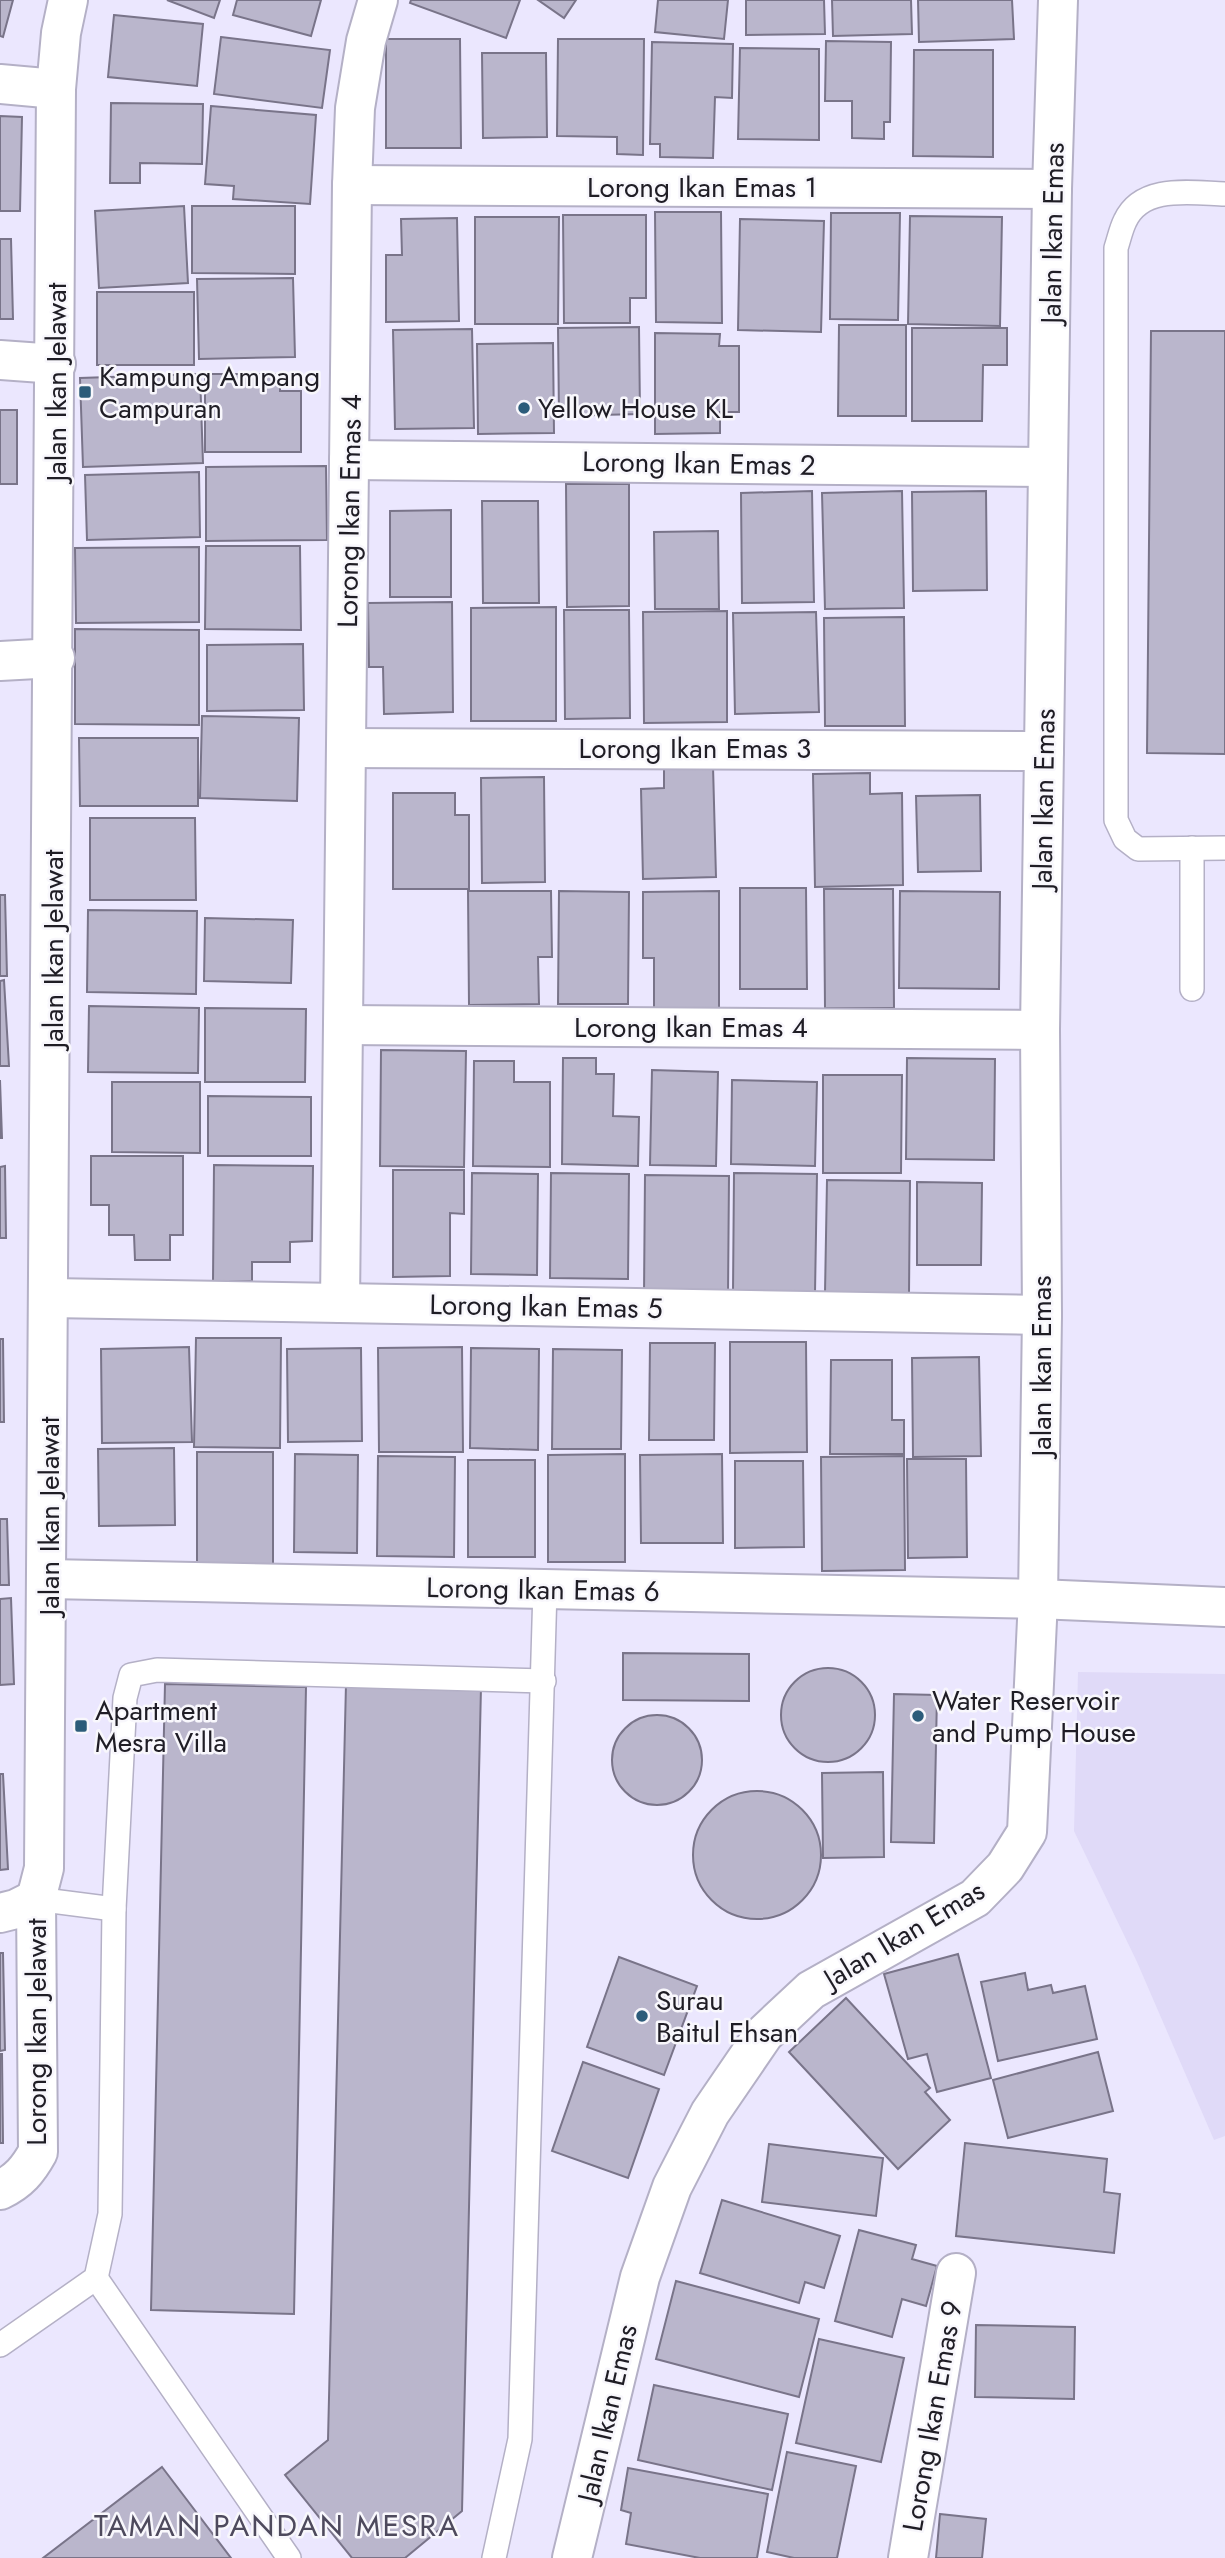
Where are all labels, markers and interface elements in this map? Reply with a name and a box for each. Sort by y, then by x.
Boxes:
street label: Jalan Ikan Emas [1030,142,1075,328]
street label: Lorong Ikan Emas 1 [587,167,817,208]
street label: Jalan Ikan Jelawat [36,282,77,486]
place label: Kampung Ampang Campuran [99,356,320,429]
marker: Kampung Ampang Campuran [77,384,93,400]
place label: Yellow House KL [538,388,733,429]
street label: Lorong Ikan Emas 4 [327,394,372,628]
marker: Yellow House KL [516,400,532,416]
street label: Lorong Ikan Emas 2 [582,441,816,486]
street label: Jalan Ikan Emas [1021,708,1066,894]
street label: Lorong Ikan Emas 3 [579,728,811,769]
street label: Jalan Ikan Jelawat [33,849,74,1053]
street label: Lorong Ikan Emas 4 [574,1007,808,1048]
street label: Jalan Ikan Emas [1021,1276,1062,1460]
street label: Lorong Ikan Emas 5 [429,1284,663,1329]
street label: Jalan Ikan Jelawat [29,1416,70,1620]
street label: Lorong Ikan Emas 6 [426,1567,660,1612]
place label: Water Reservoir and Pump House [932,1680,1136,1753]
place label: Apartment Mesra Villa [95,1690,227,1763]
marker: Water Reservoir and Pump House [910,1708,926,1724]
marker: Apartment Mesra Villa [73,1718,89,1734]
street label: Jalan Ikan Emas [813,1870,992,2001]
street label: Lorong Ikan Jelawat [16,1918,57,2146]
place label: Surau Baitul Ehsan [656,1980,798,2053]
marker: Surau Baitul Ehsan [634,2008,650,2024]
street label: Lorong Ikan Emas 9 [892,2297,973,2535]
street label: Jalan Ikan Emas [566,2320,648,2510]
district label: TAMAN PANDAN MESRA [94,2504,460,2547]

